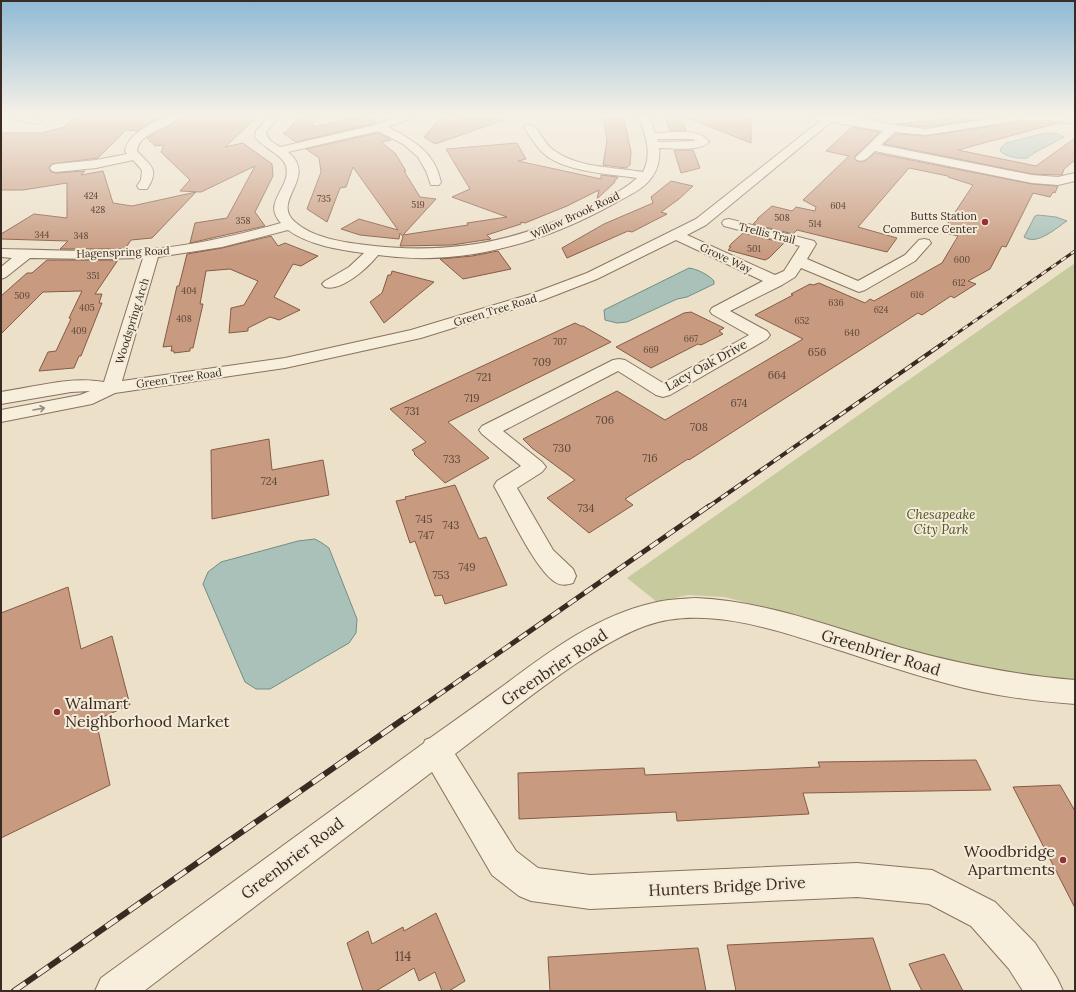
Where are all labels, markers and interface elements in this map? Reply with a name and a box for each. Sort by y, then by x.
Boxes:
street label: Willow Brook Road [528,188,622,242]
house number: 424 [84,190,98,201]
house number: 735 [317,193,331,204]
house number: 519 [411,199,425,210]
house number: 604 [830,200,846,211]
house number: 428 [91,204,105,215]
place label: Butts Station Commerce Center [883,209,977,236]
house number: 508 [774,212,790,223]
house number: 358 [236,215,250,226]
marker: Butts Station Commerce Center [980,217,990,227]
house number: 514 [808,218,822,229]
street label: Trellis Trail [737,219,797,247]
house number: 344 [35,229,50,240]
house number: 348 [74,230,88,241]
street label: Grove Way [698,240,754,276]
street label: Hagenspring Road [76,243,170,261]
house number: 501 [747,243,761,254]
house number: 600 [954,254,971,265]
house number: 351 [86,270,100,281]
street label: Woodspring Arch [112,276,152,366]
house number: 612 [952,277,966,288]
house number: 404 [181,285,197,296]
house number: 616 [910,289,924,300]
house number: 509 [14,290,30,301]
street label: Green Tree Road [452,291,539,329]
house number: 636 [828,297,844,308]
house number: 405 [79,302,95,313]
house number: 624 [874,304,888,315]
house number: 408 [176,313,192,324]
house number: 652 [795,315,810,326]
house number: 409 [71,325,87,336]
house number: 640 [844,327,860,338]
house number: 667 [684,333,698,344]
street label: Lacy Oak Drive [662,335,750,395]
house number: 707 [553,336,567,347]
house number: 669 [643,344,659,355]
house number: 656 [808,345,826,359]
house number: 709 [533,355,551,369]
street label: Green Tree Road [135,365,223,391]
house number: 664 [768,368,786,382]
house number: 721 [477,370,491,384]
house number: 719 [464,391,480,405]
house number: 674 [730,396,748,410]
house number: 731 [404,404,420,418]
one-way arrow [32,405,45,413]
house number: 706 [596,413,614,427]
house number: 708 [690,420,708,434]
house number: 730 [553,441,571,455]
house number: 716 [642,451,658,465]
house number: 733 [443,452,461,466]
house number: 724 [261,474,277,488]
house number: 734 [577,501,595,515]
park label: Chesapeake City Park [907,506,975,538]
house number: 745 [416,512,432,526]
house number: 743 [442,518,460,532]
house number: 747 [418,528,434,542]
house number: 749 [458,560,476,574]
house number: 753 [432,568,450,582]
street label: Greenbrier Road [497,624,611,710]
street label: Greenbrier Road [819,624,943,680]
place label: Walmart Neighborhood Market [65,693,230,731]
marker: Walmart Neighborhood Market [52,707,62,717]
street label: Greenbrier Road [237,813,348,903]
place label: Woodbridge Apartments [964,841,1055,879]
marker: Woodbridge Apartments [1058,855,1068,865]
street label: Hunters Bridge Drive [648,872,806,900]
house number: 114 [395,948,411,965]

